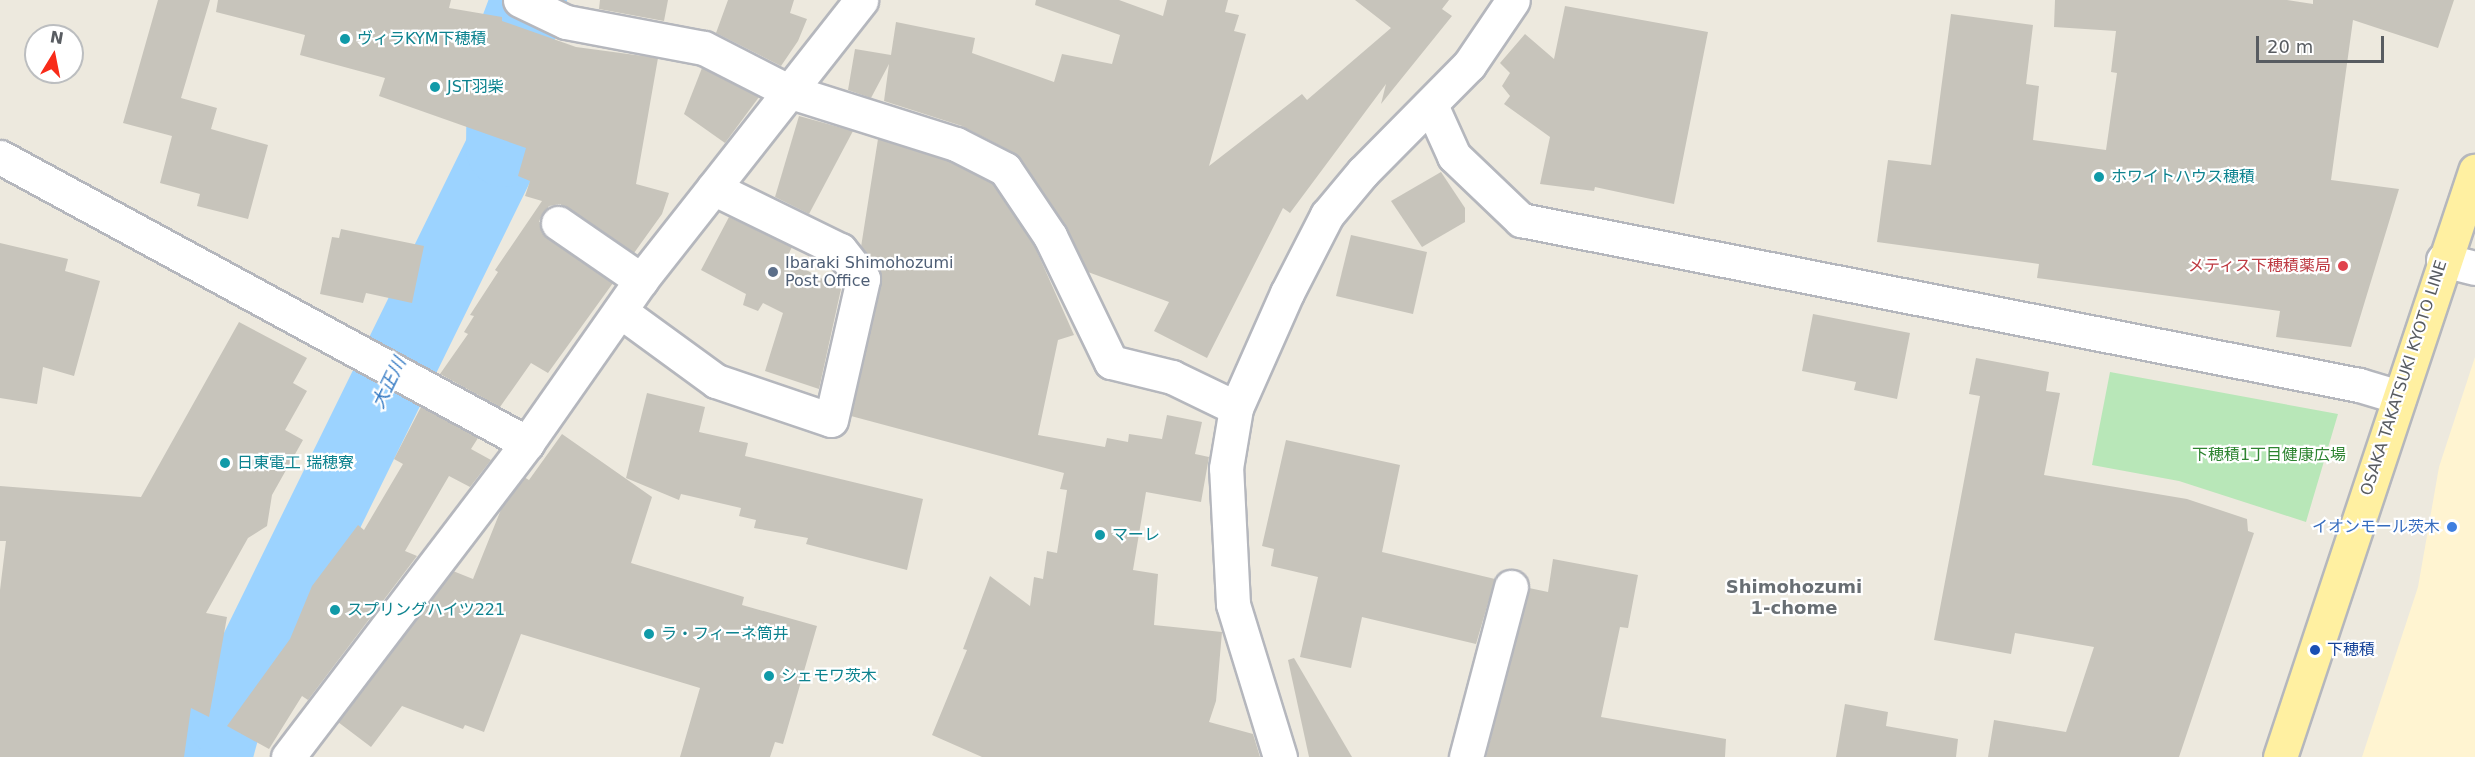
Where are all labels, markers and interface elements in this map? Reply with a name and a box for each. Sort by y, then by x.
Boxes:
north arrow [24,24,84,84]
scale bar [2259,24,2386,62]
text: N [49,27,65,48]
place label: ヴィラKYM下穂積 [357,29,486,49]
marker: ヴィラKYM下穂積 [338,32,352,46]
text: 20 m [2267,36,2313,57]
place label: JST羽柴 [447,77,504,97]
marker: JST羽柴 [428,80,442,94]
place label: ホワイトハウス穂積 [2111,167,2255,187]
marker: ホワイトハウス穂積 [2092,170,2106,184]
place label: Ibaraki Shimohozumi Post Office [785,253,953,291]
place label: メティス下穂積薬局 [2187,256,2331,276]
street label: OSAKA TAKATSUKI KYOTO LINE [2357,258,2451,498]
marker: メティス下穂積薬局 [2336,259,2350,273]
marker: Ibaraki Shimohozumi Post Office [766,265,780,279]
water label: 大正川 [367,354,411,412]
park label: 下穂積1丁目健康広場 [2192,445,2346,465]
place label: 日東電工 瑞穂寮 [237,453,354,473]
marker: 日東電工 瑞穂寮 [218,456,232,470]
place label: イオンモール茨木 [2312,517,2440,537]
marker: イオンモール茨木 [2445,520,2459,534]
place label: マーレ [1112,525,1160,545]
marker: マーレ [1093,528,1107,542]
district label: Shimohozumi 1-chome [1726,577,1862,620]
place label: スプリングハイツ221 [347,600,506,620]
marker: スプリングハイツ221 [328,603,342,617]
place label: ラ・フィーネ筒井 [661,624,789,644]
marker: ラ・フィーネ筒井 [642,627,656,641]
place label: 下穂積 [2327,640,2375,660]
marker: 下穂積 [2308,643,2322,657]
place label: シェモワ茨木 [781,666,877,686]
marker: シェモワ茨木 [762,669,776,683]

